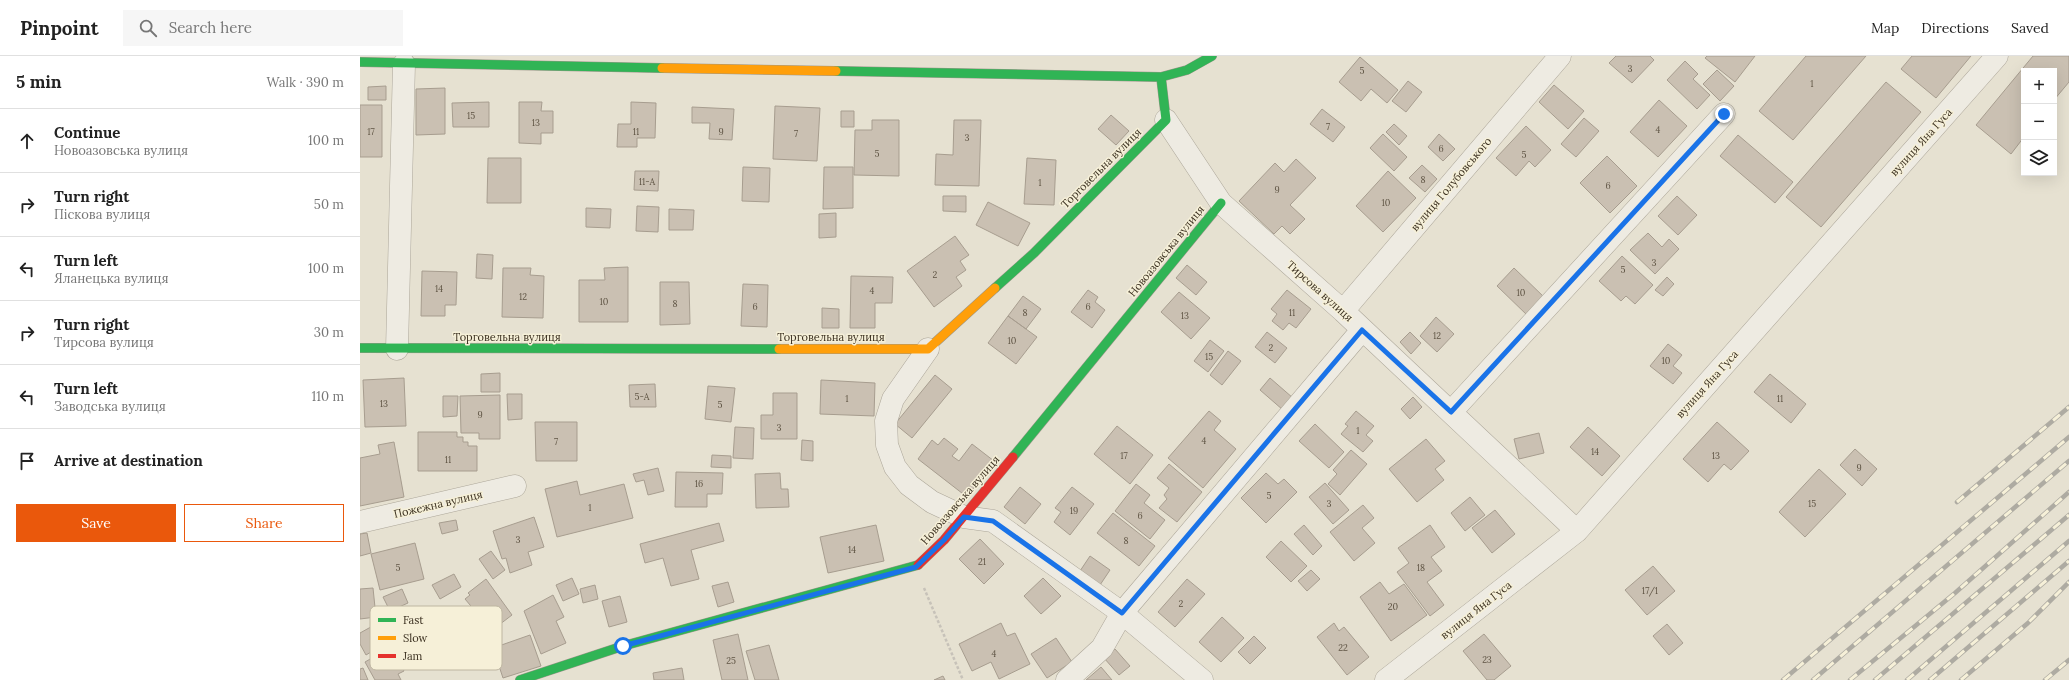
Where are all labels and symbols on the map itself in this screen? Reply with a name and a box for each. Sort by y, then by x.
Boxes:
house number: 3 [1627,63,1633,74]
house number: 5 [1360,65,1365,76]
house number: 1 [1810,78,1814,89]
route end [1715,105,1733,123]
street label: вулиця Яна Гуса [1887,105,1955,179]
house number: 15 [467,110,475,121]
house number: 13 [532,117,540,128]
house number: 7 [1326,121,1330,132]
house number: 4 [1656,124,1661,135]
street label: Торговельна вулиця [1058,125,1144,211]
house number: 17 [367,126,375,137]
house number: 11 [633,126,639,137]
house number: 9 [718,126,724,137]
house number: 7 [794,128,798,139]
house number: 3 [964,132,970,143]
street label: вулиця Голубовського [1408,134,1494,234]
house number: 6 [1438,143,1444,154]
house number: 5 [875,148,880,159]
house number: 5 [1522,149,1527,160]
house number: 8 [1420,174,1426,185]
house number: 11-А [639,176,656,187]
house number: 1 [1038,177,1042,188]
house number: 6 [1605,180,1611,191]
house number: 9 [1274,184,1280,195]
house number: 10 [1382,197,1391,208]
street label: Новоазовська вулиця [1125,203,1207,299]
house number: 3 [1651,257,1657,268]
street label: Тирсова вулиця [1284,258,1356,324]
house number: 5 [1621,264,1626,275]
house number: 2 [933,269,938,280]
house number: 14 [435,283,443,294]
house number: 4 [870,285,875,296]
house number: 10 [1517,287,1526,298]
house number: 12 [519,291,527,302]
house number: 10 [600,296,609,307]
house number: 8 [672,298,678,309]
house number: 6 [752,301,758,312]
house number: 6 [1085,301,1091,312]
house number: 8 [1022,307,1028,318]
house number: 11 [1289,307,1295,318]
house number: 13 [1181,310,1189,321]
street label: Торговельна вулиця [453,330,561,344]
street label: Торговельна вулиця [777,330,885,344]
house number: 12 [1433,330,1441,341]
house number: 10 [1008,335,1017,346]
house number: 2 [1269,342,1274,353]
street label: вулиця Яна Гуса [1673,347,1741,421]
house number: 15 [1205,351,1213,362]
house number: 10 [1662,355,1671,366]
house number: 5-А [635,391,650,402]
house number: 1 [845,393,849,404]
house number: 11 [1777,393,1783,404]
house number: 13 [380,398,388,409]
house number: 5 [718,399,723,410]
house number: 9 [477,409,483,420]
house number: 3 [776,422,782,433]
house number: 1 [1356,425,1360,436]
house number: 4 [1202,435,1207,446]
house number: 7 [554,436,558,447]
house number: 14 [1591,446,1599,457]
house number: 17 [1120,450,1128,461]
house number: 13 [1712,450,1720,461]
street label: Новоазовська вулиця [918,453,1002,547]
house number: 11 [445,454,451,465]
house number: 9 [1856,462,1862,473]
house number: 16 [695,478,703,489]
street label: Пожежна вулиця [392,487,484,521]
house number: 5 [1267,490,1272,501]
house number: 3 [1326,498,1332,509]
house number: 15 [1808,498,1816,509]
house number: 1 [588,502,592,513]
house number: 19 [1070,505,1078,516]
house number: 6 [1137,510,1143,521]
house number: 3 [515,534,521,545]
house number: 8 [1123,535,1129,546]
house number: 14 [848,544,856,555]
house number: 21 [978,556,986,567]
house number: 5 [396,562,401,573]
house number: 18 [1417,562,1425,573]
street label: вулиця Яна Гуса [1438,578,1515,642]
house number: 17/1 [1642,585,1658,597]
house number: 2 [1179,598,1184,609]
house number: 20 [1388,601,1399,612]
legend [370,606,502,670]
text: Fast [403,613,424,627]
text: Slow [403,631,428,645]
route start [614,637,632,655]
house number: 22 [1338,642,1348,653]
house number: 4 [992,648,997,659]
text: Jam [402,649,423,663]
house number: 23 [1482,654,1492,665]
house number: 25 [726,655,736,666]

